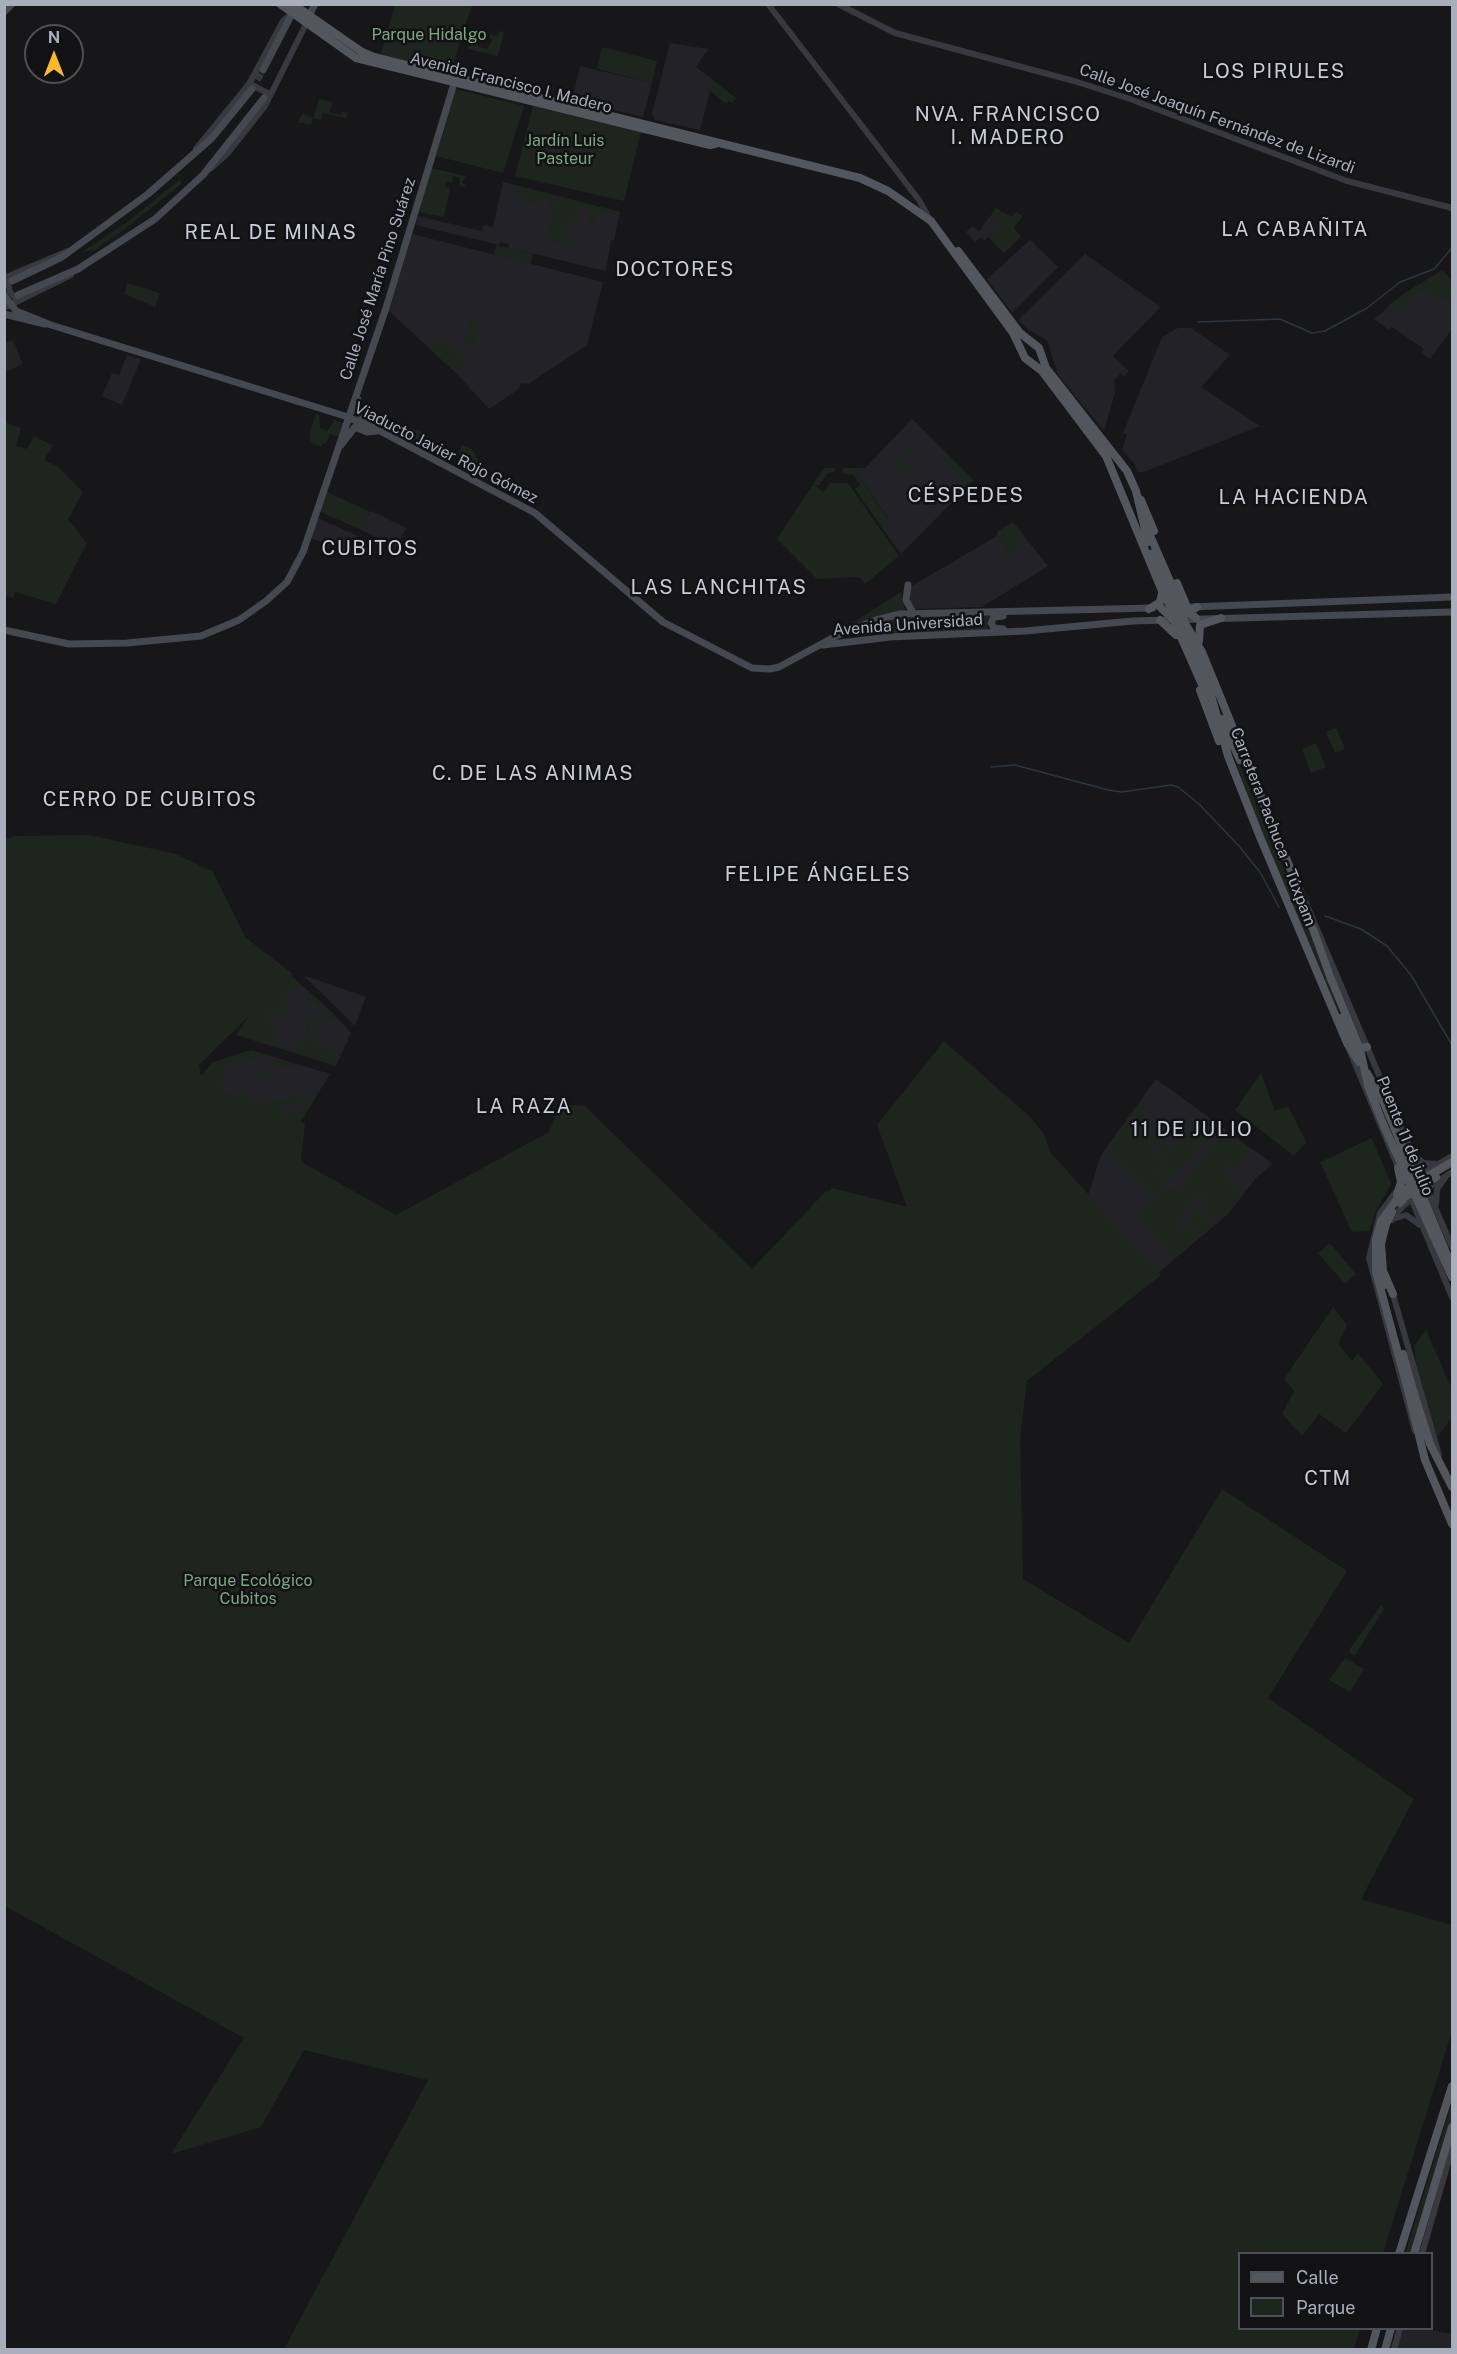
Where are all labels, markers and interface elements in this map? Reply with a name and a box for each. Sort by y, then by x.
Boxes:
north arrow [24,24,84,84]
park label: Parque Hidalgo [371,25,487,45]
text: N [48,28,60,47]
street label: Avenida Francisco I. Madero [408,49,614,117]
street label: Calle José Joaquín Fernández de Lizardi [1077,60,1357,178]
district label: LOS PIRULES [1202,60,1346,84]
district label: NVA. FRANCISCO I. MADERO [915,103,1101,150]
park label: Jardín Luis Pasteur [526,131,604,169]
street label: Calle José María Pino Suárez [336,175,420,383]
district label: LA CABAÑITA [1221,218,1369,242]
district label: REAL DE MINAS [185,221,357,245]
district label: DOCTORES [615,258,735,282]
street label: Viaducto Javier Rojo Gómez [351,398,541,508]
district label: CÉSPEDES [908,484,1024,508]
district label: LA HACIENDA [1219,486,1369,510]
district label: CUBITOS [321,537,419,561]
district label: LAS LANCHITAS [631,576,807,600]
street label: Avenida Universidad [832,610,984,640]
street label: Carretera Pachuca - Túxpam [1226,725,1320,929]
district label: C. DE LAS ANIMAS [432,762,634,786]
district label: CERRO DE CUBITOS [43,788,257,812]
district label: FELIPE ÁNGELES [725,863,911,887]
street label: Puente 11 de julio [1372,1073,1438,1199]
district label: LA RAZA [476,1095,572,1119]
district label: 11 DE JULIO [1131,1118,1253,1142]
district label: CTM [1304,1467,1352,1491]
park label: Parque Ecológico Cubitos [183,1571,313,1609]
legend [1238,2252,1433,2330]
text: Calle [1296,2267,1339,2288]
text: Parque [1296,2297,1356,2318]

